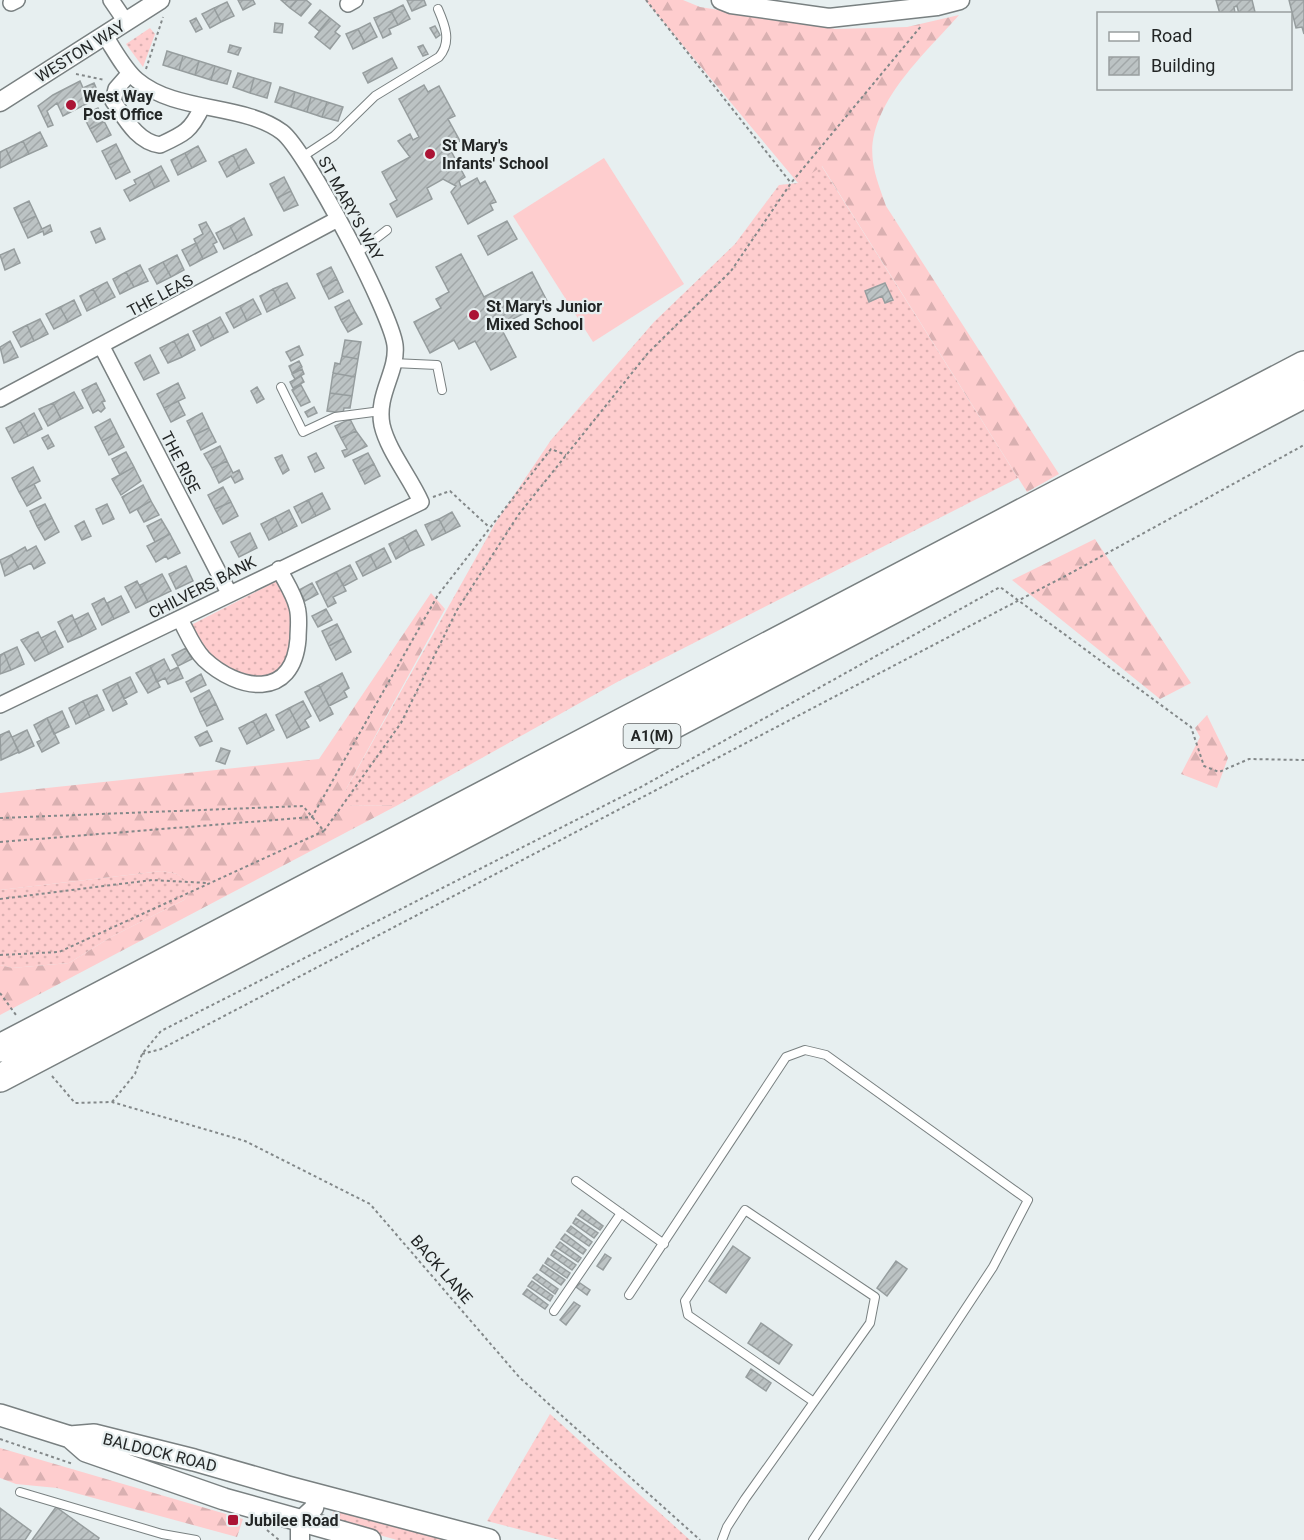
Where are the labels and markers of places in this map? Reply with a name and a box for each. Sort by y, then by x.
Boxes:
place label: West Way Post Office [83,87,163,124]
marker: West Way Post Office [64,98,78,112]
place label: St Mary's Infants' School [442,136,549,173]
marker: St Mary's Infants' School [423,147,437,161]
place label: St Mary's Junior Mixed School [486,297,602,334]
marker: St Mary's Junior Mixed School [467,308,481,322]
place label: Jubilee Road [245,1511,338,1530]
marker: Jubilee Road [226,1513,240,1527]

